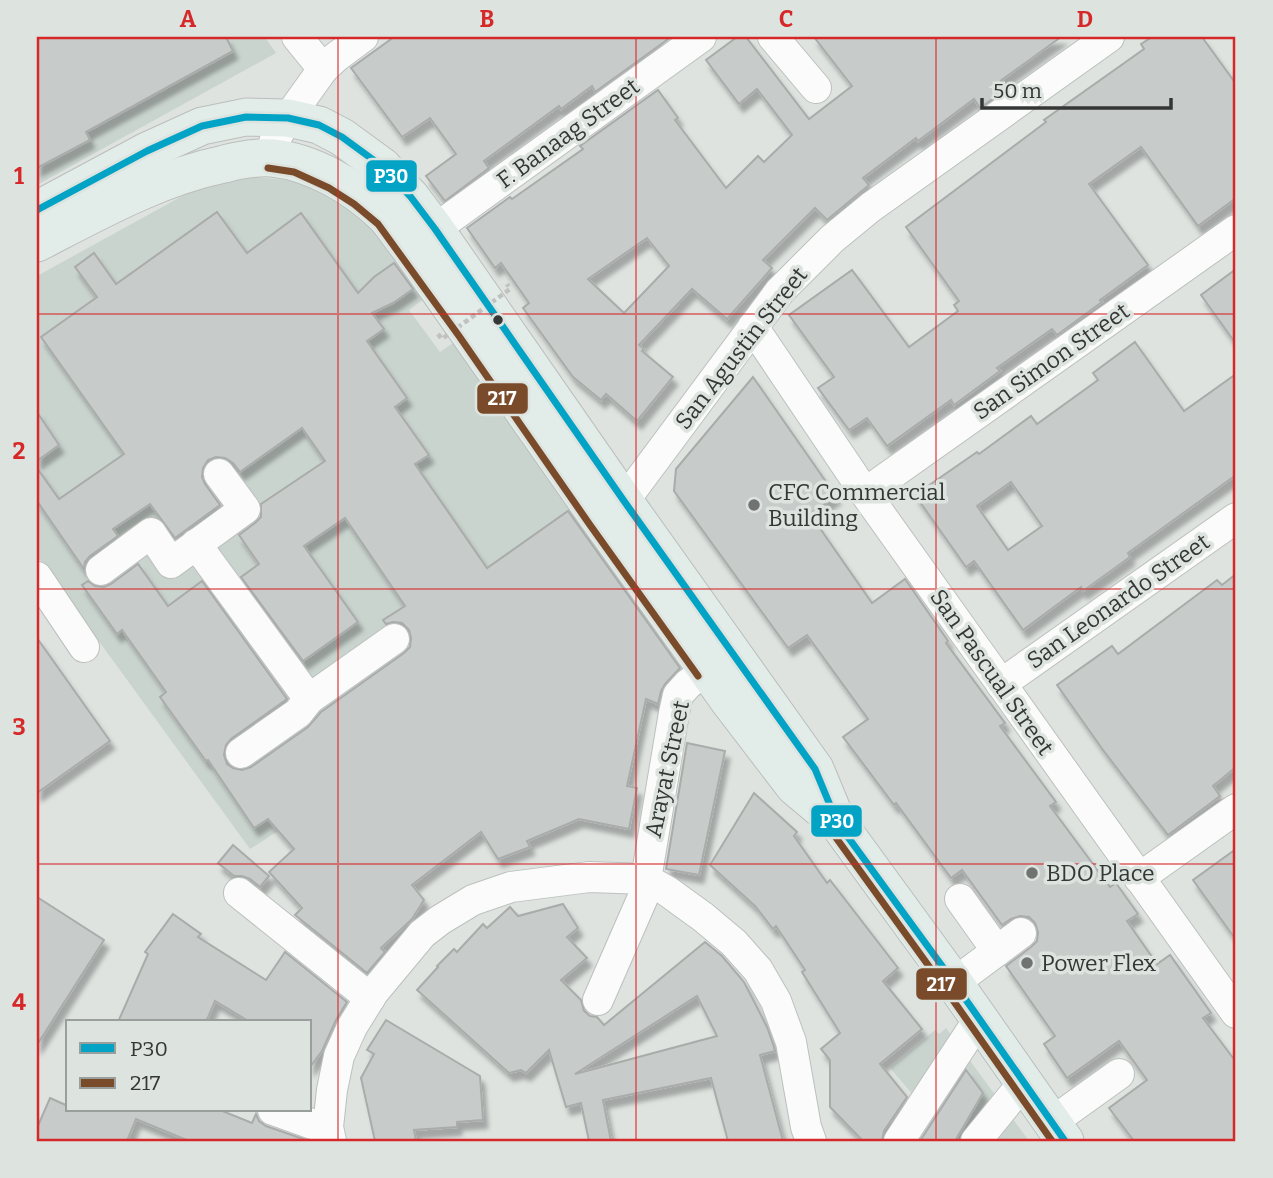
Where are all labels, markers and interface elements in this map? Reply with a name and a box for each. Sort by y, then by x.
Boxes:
text: A [180,5,197,33]
text: B [480,5,494,33]
text: C [779,5,793,33]
text: D [1077,5,1093,33]
scale bar [982,66,1172,110]
street label: F. Banaag Street [491,72,645,194]
text: 50 m [993,78,1042,104]
line badge: P30 [365,159,418,193]
text: 1 [14,162,24,190]
text: P30 [374,165,408,188]
street label: San Agustin Street [669,261,813,435]
street label: San Simon Street [968,297,1134,425]
unlabelled marker [491,313,505,327]
line badge: 217 [476,382,529,415]
text: 217 [488,387,516,410]
text: 2 [13,437,26,465]
place label: CFC Commercial Building [768,478,946,532]
marker: CFC Commercial Building [746,497,762,513]
street label: San Leonardo Street [1021,527,1215,675]
street label: San Pascual Street [924,584,1060,760]
street label: Arayat Street [639,698,695,840]
text: 3 [12,713,26,741]
line badge: P30 [810,804,863,838]
text: P30 [820,810,854,833]
place label: BDO Place [1046,859,1155,887]
marker: BDO Place [1024,865,1040,881]
place label: Power Flex [1041,949,1156,977]
marker: Power Flex [1019,955,1035,971]
line badge: 217 [915,967,968,1001]
text: 217 [927,973,955,996]
text: 4 [12,988,26,1016]
legend [66,1020,312,1112]
text: P30 [130,1036,168,1062]
text: 217 [130,1070,161,1096]

